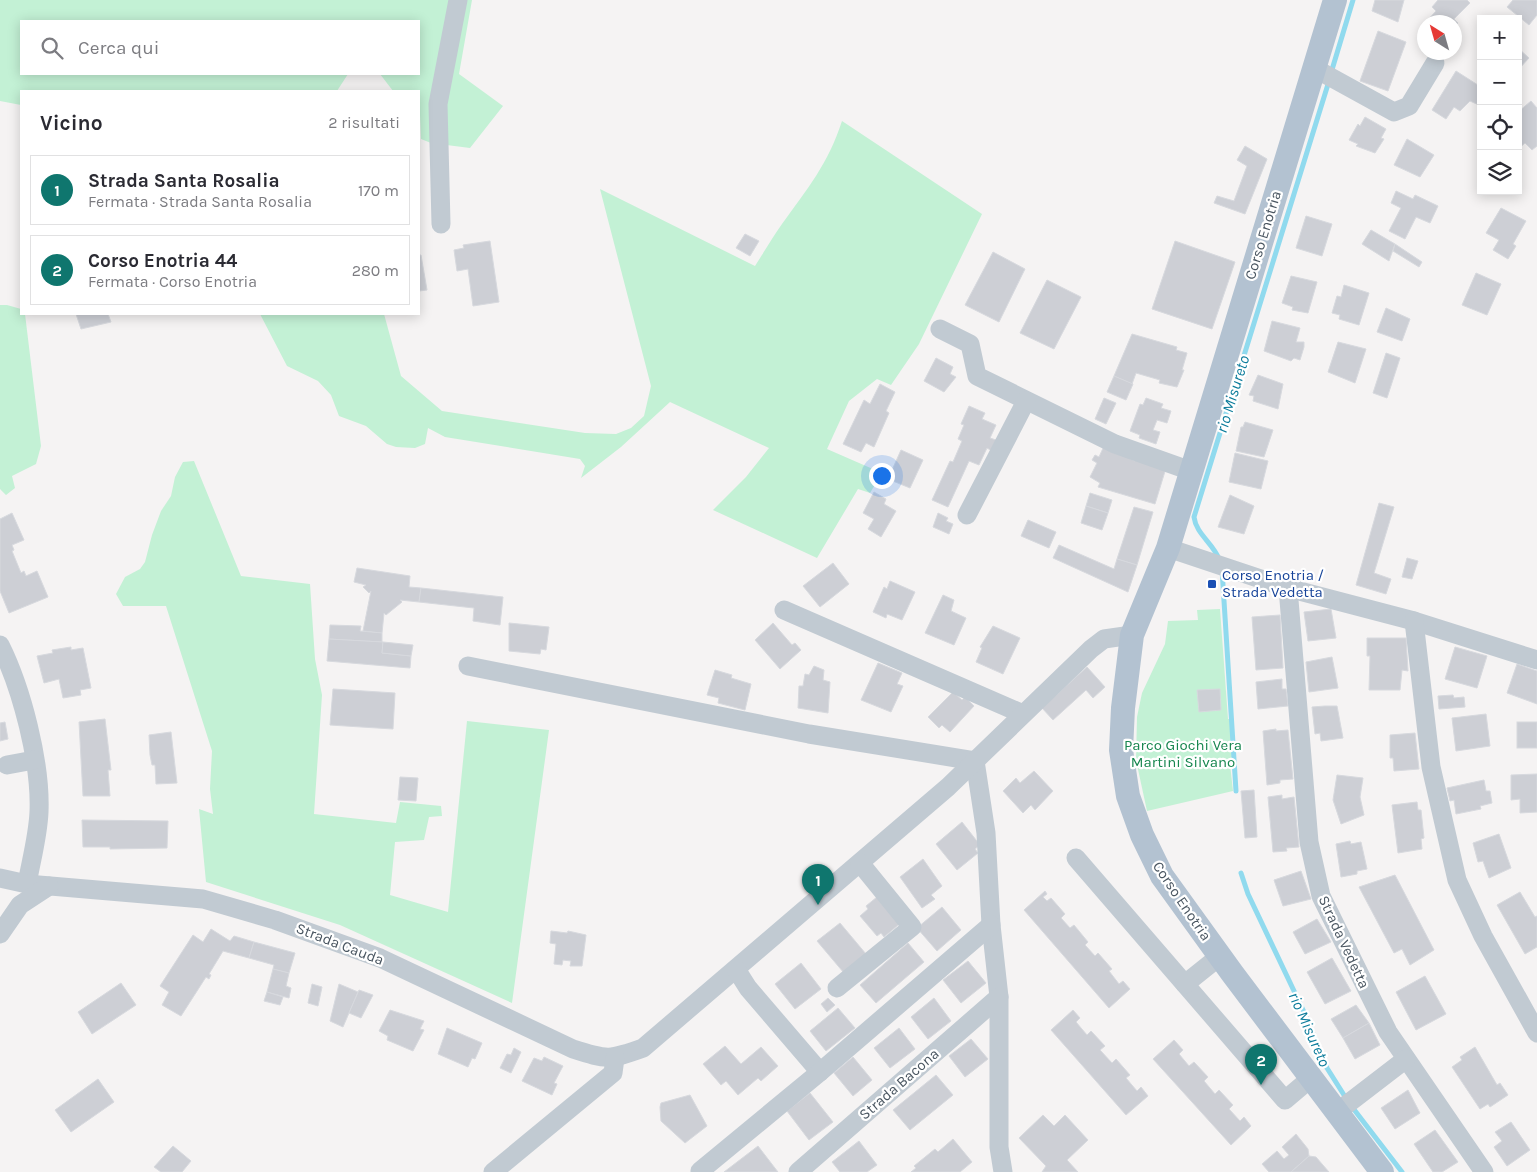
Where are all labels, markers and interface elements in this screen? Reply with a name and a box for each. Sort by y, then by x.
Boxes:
north arrow [1417,15,1462,60]
map controls [1477,15,1522,195]
button: + [1477,15,1522,60]
search box [20,20,420,75]
icon: search [38,34,66,62]
text: Cerca qui [78,37,159,59]
button: − [1477,60,1522,105]
button: locate [1477,105,1522,150]
text: Vicino [40,111,103,135]
text: 2 risultati [328,113,400,132]
button: layers [1477,150,1522,195]
text: Strada Santa Rosalia [88,170,280,192]
text: 1 [54,181,60,200]
text: 170 m [358,181,399,200]
street label: Corso Enotria [1241,188,1285,282]
text: Fermata · Strada Santa Rosalia [88,192,312,211]
text: Corso Enotria 44 [88,250,237,272]
text: 2 [52,261,62,280]
text: 280 m [352,261,399,280]
text: Fermata · Corso Enotria [88,272,257,291]
water label: rio Misureto [1212,353,1253,435]
your location [869,463,895,489]
place label: Corso Enotria / Strada Vedetta [1222,566,1324,601]
marker: Corso Enotria / Strada Vedetta [1206,578,1218,590]
park label: Parco Giochi Vera Martini Silvano [1124,736,1242,771]
street label: Corso Enotria [1149,858,1215,944]
pin: 1 [802,864,834,905]
street label: Strada Vedetta [1315,892,1373,992]
street label: Strada Cauda [293,919,387,969]
water label: rio Misureto [1285,989,1335,1070]
street label: Strada Bacona [855,1044,943,1124]
pin: 2 [1245,1044,1277,1085]

